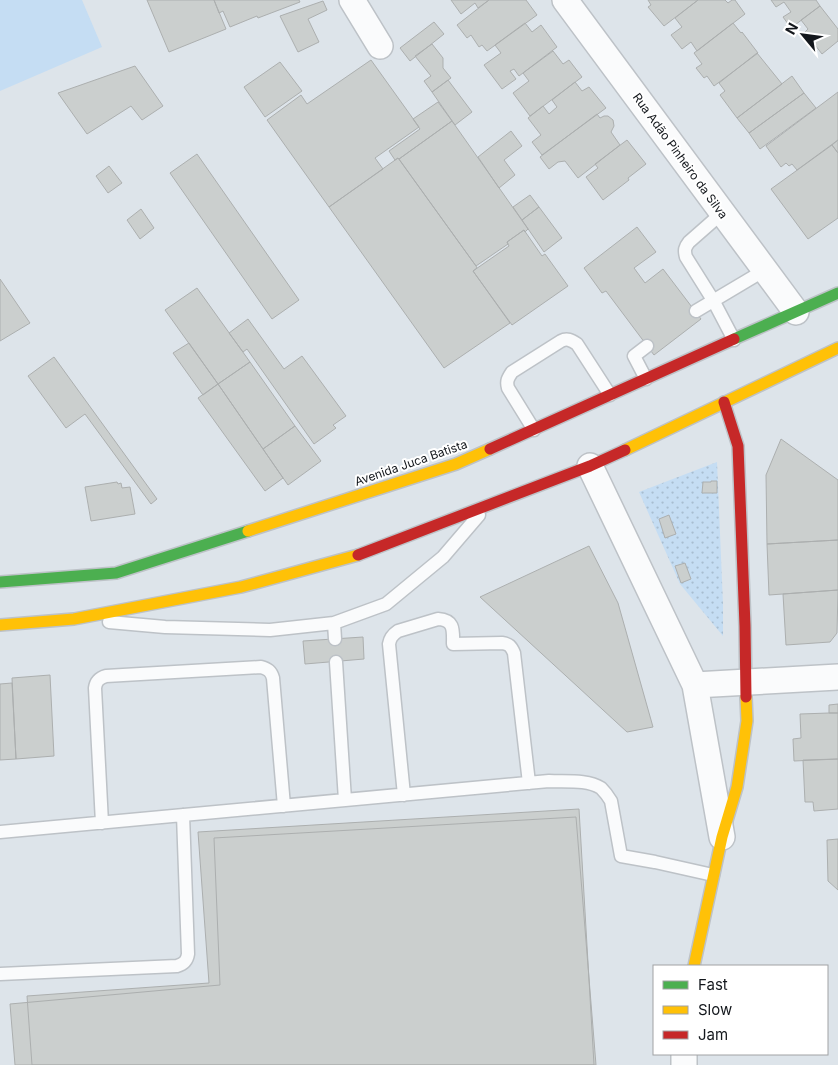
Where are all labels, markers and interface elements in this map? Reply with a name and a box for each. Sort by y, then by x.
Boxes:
north arrow [778,10,828,60]
text: N [781,20,801,37]
street label: Rua Adão Pinheiro da Silva [630,90,731,222]
street label: Avenida Juca Batista [353,436,469,489]
legend [653,965,828,1055]
text: Fast [698,975,728,994]
text: Slow [698,1000,732,1019]
text: Jam [698,1025,728,1044]

